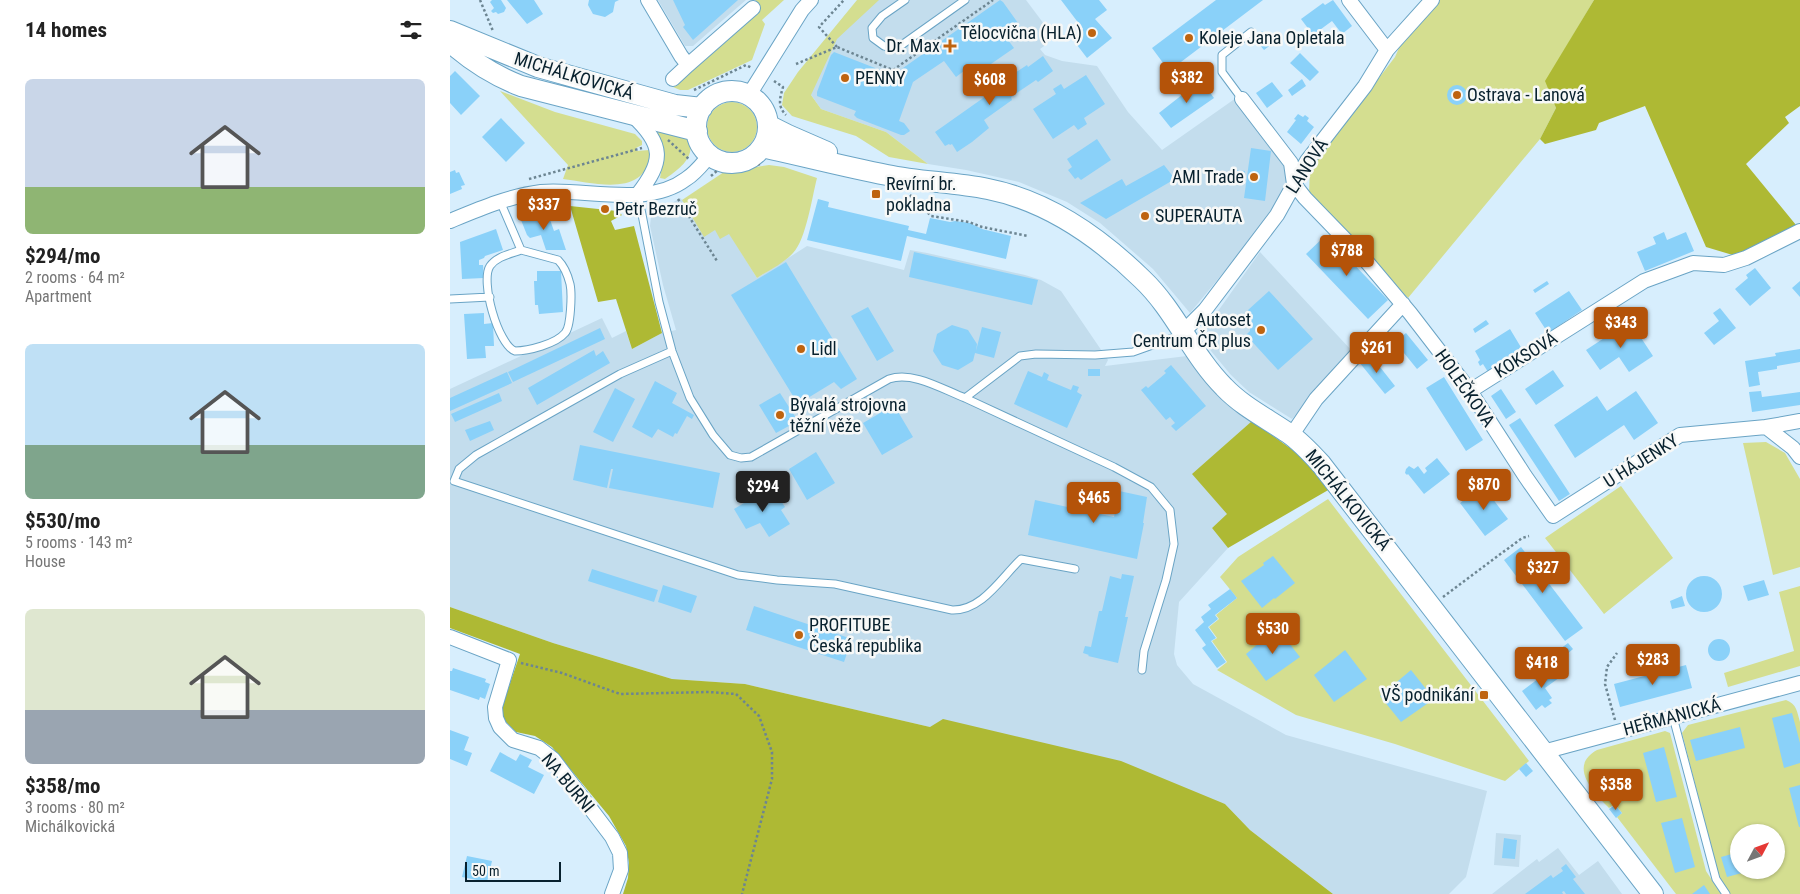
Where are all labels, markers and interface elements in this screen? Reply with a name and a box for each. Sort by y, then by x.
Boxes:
icon: filters [397,16,425,44]
text: 14 homes [25,18,107,42]
place label: Tělocvična (HLA) [960,22,1082,44]
marker: Tělocvična (HLA) [1086,27,1098,39]
place label: Koleje Jana Opletala [1199,27,1345,48]
marker: Koleje Jana Opletala [1183,32,1195,44]
place label: Dr. Max [886,35,940,56]
marker: Dr. Max [944,40,956,52]
street label: MICHÁLKOVICKÁ [512,47,637,104]
pin: $382 [1157,62,1217,104]
pin: $608 [960,64,1020,106]
place label: PENNY [855,67,906,88]
text: $382 [1171,68,1203,87]
text: $608 [974,70,1006,89]
marker: PENNY [839,72,851,84]
place label: Ostrava - Lanová [1467,84,1585,105]
marker: Ostrava - Lanová [1451,89,1463,101]
icon: home [180,112,270,202]
street label: LANOVÁ [1281,134,1332,197]
place label: AMI Trade [1172,166,1244,187]
marker: AMI Trade [1248,171,1260,183]
place label: Revírní br. pokladna [886,173,956,215]
pin: $337 [514,188,574,231]
marker: Revírní br. pokladna [870,188,882,200]
text: $337 [528,195,560,214]
place label: Petr Bezruč [615,198,697,219]
marker: Petr Bezruč [599,203,611,215]
place label: SUPERAUTA [1155,205,1243,226]
marker: SUPERAUTA [1139,210,1151,222]
pin: $788 [1317,234,1377,277]
text: $788 [1331,241,1363,260]
text: $294/mo [25,244,100,268]
text: 2 rooms · 64 m² [25,268,125,287]
text: Apartment [25,287,92,306]
pin: $343 [1591,306,1651,349]
place label: Autoset Centrum ČR plus [1133,309,1251,351]
text: $343 [1605,313,1637,332]
marker: Autoset Centrum ČR plus [1255,324,1267,336]
street label: KOKSOVÁ [1491,327,1561,382]
pin: $261 [1347,332,1407,374]
place label: Lidl [811,338,837,359]
text: $261 [1361,338,1393,357]
marker: Lidl [795,343,807,355]
street label: HOLEČKOVA [1431,345,1500,431]
icon: home [180,377,270,467]
place label: Bývalá strojovna těžní věže [790,394,906,436]
marker: Bývalá strojovna těžní věže [774,409,786,421]
street label: U HÁJENKY [1600,429,1682,492]
street label: MICHÁLKOVICKÁ [1301,445,1396,555]
pin: $870 [1454,468,1514,511]
pin: $294 [733,470,793,513]
text: $870 [1468,475,1500,494]
text: $294 [747,477,779,496]
pin: $465 [1064,482,1124,524]
text: $465 [1078,488,1110,507]
text: $530/mo [25,509,100,533]
text: 5 rooms · 143 m² [25,533,133,552]
text: House [25,552,65,571]
pin: $327 [1513,552,1573,594]
text: $327 [1527,558,1559,577]
pin: $530 [1243,612,1303,655]
place label: PROFITUBE Česká republika [809,614,922,656]
text: $530 [1257,619,1289,638]
marker: PROFITUBE Česká republika [793,629,805,641]
icon: home [180,642,270,732]
pin: $283 [1623,644,1683,686]
pin: $418 [1512,646,1572,689]
text: $283 [1637,650,1669,669]
text: $418 [1526,653,1558,672]
place label: VŠ podnikání [1381,684,1475,705]
marker: VŠ podnikání [1478,689,1490,701]
street label: HEŘMANICKÁ [1621,693,1723,740]
street label: NA BURNI [538,749,599,817]
pin: $358 [1586,768,1646,811]
text: $358/mo [25,774,100,798]
text: $358 [1600,775,1632,794]
text: 3 rooms · 80 m² [25,798,125,817]
text: Michálkovická [25,817,115,836]
north arrow [1730,824,1785,879]
map controls [1730,824,1785,879]
scale bar [465,859,561,882]
text: 50 m [472,863,500,879]

